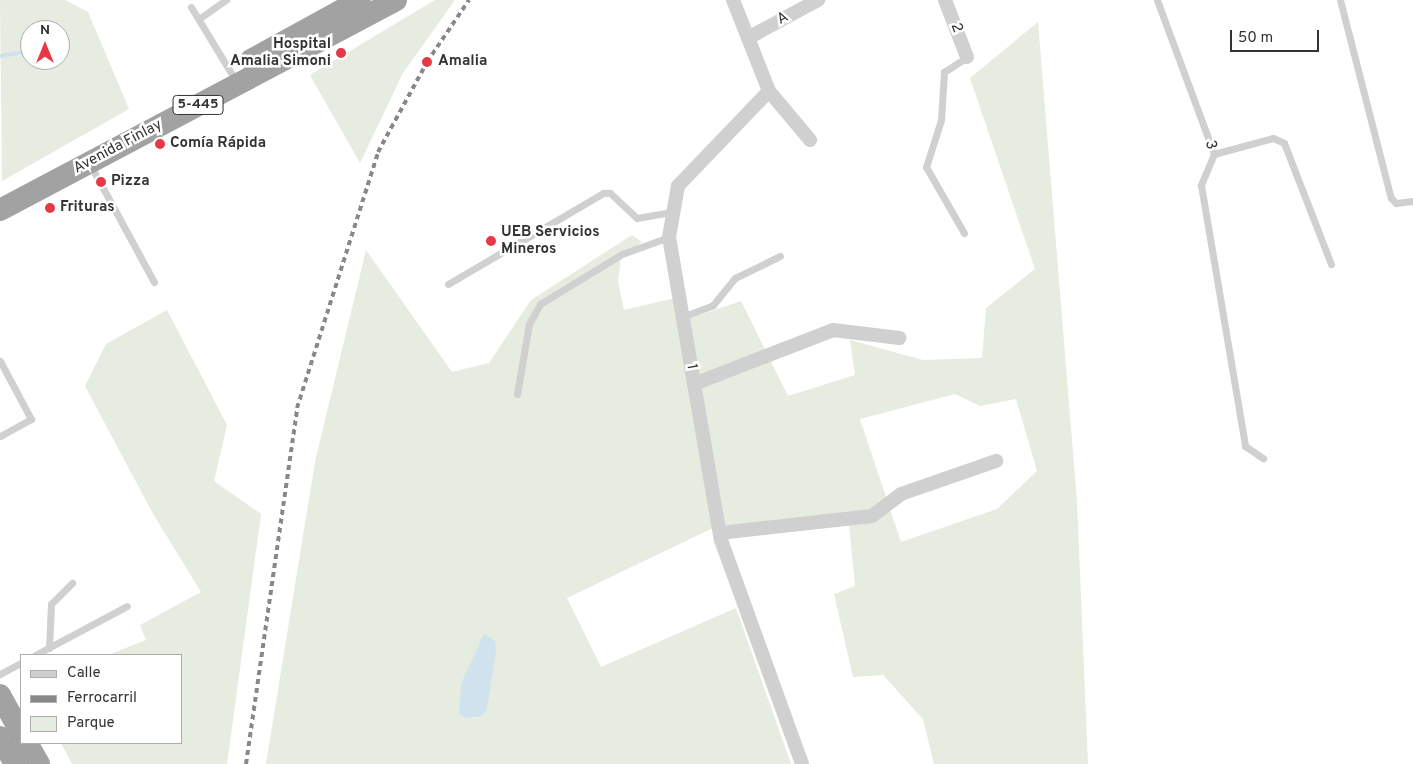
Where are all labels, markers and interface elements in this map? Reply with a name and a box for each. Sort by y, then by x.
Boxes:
street label: A [774,9,792,29]
north arrow [20,20,70,70]
street label: 2 [946,20,966,36]
scale bar [1233,20,1322,52]
text: N [40,22,50,39]
text: 50 m [1238,29,1273,48]
place label: Hospital Amalia Simoni [230,35,331,70]
marker: Hospital Amalia Simoni [335,47,347,59]
place label: Amalia [438,53,487,71]
marker: Amalia [420,55,434,69]
road number: 5-445 [172,94,224,116]
street label: Avenida Finlay [71,116,165,178]
place label: Comía Rápida [170,135,266,153]
marker: Comía Rápida [154,138,166,150]
street label: 3 [1200,138,1220,152]
place label: Pizza [111,173,149,191]
marker: Pizza [95,176,107,188]
place label: Frituras [60,199,115,217]
marker: Frituras [44,202,56,214]
place label: UEB Servicios Mineros [501,223,600,258]
marker: UEB Servicios Mineros [485,235,497,247]
street label: 1 [682,363,700,371]
legend [20,654,182,744]
text: Calle [67,664,101,683]
text: Ferrocarril [67,689,137,708]
text: Parque [67,714,115,733]

